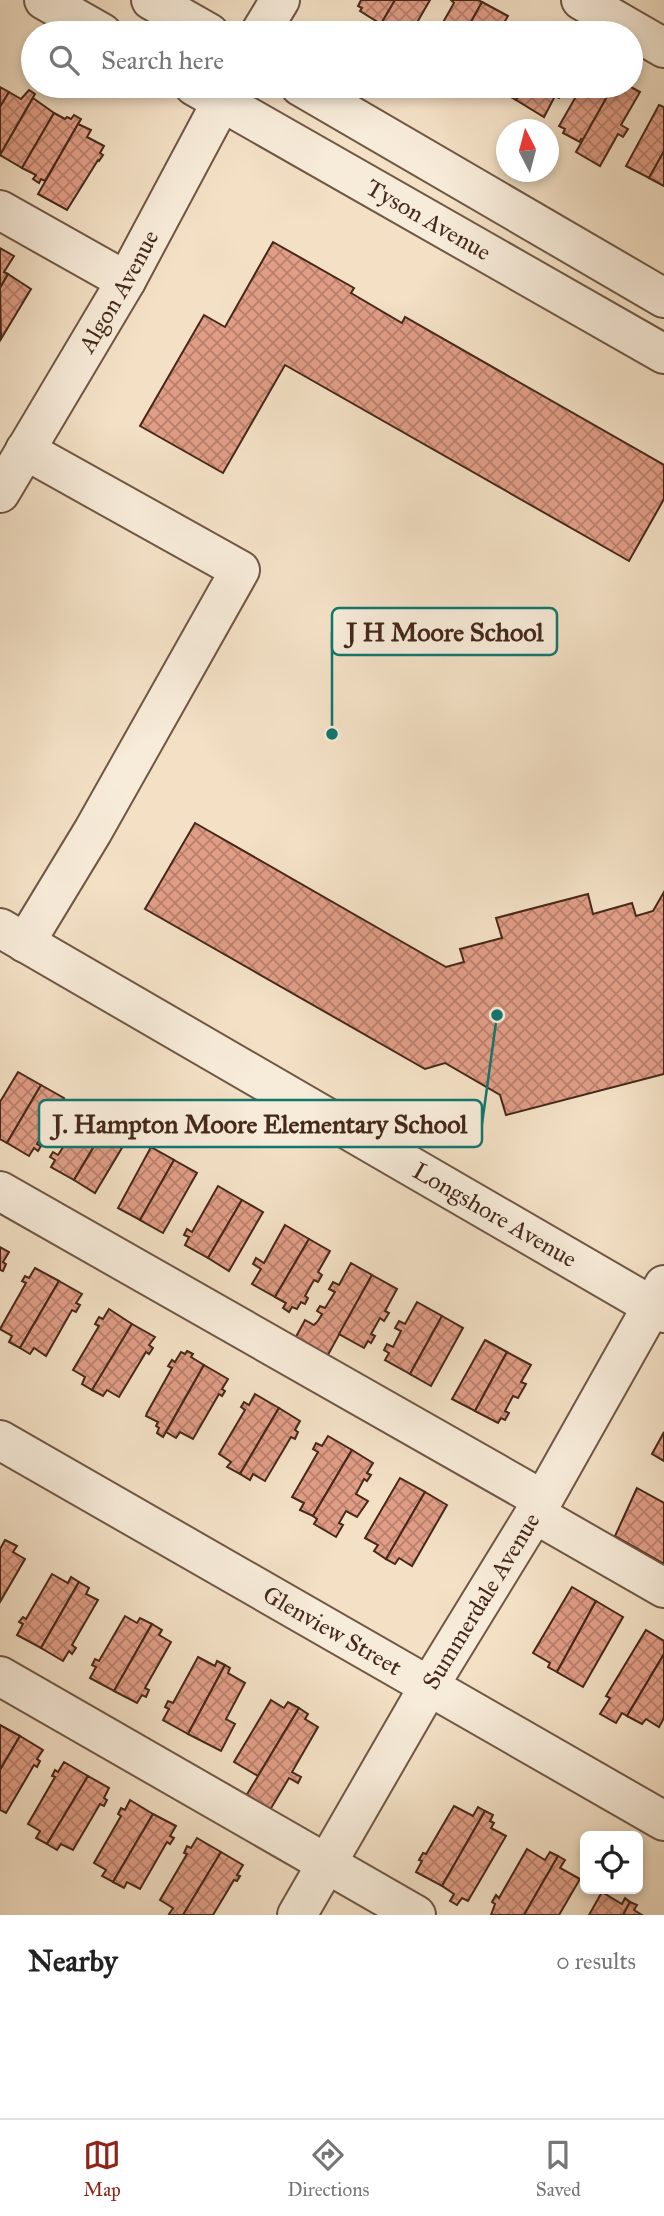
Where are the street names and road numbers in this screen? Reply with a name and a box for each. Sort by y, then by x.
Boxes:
street label: Tyson Avenue [361,172,496,267]
street label: Algon Avenue [71,225,165,359]
street label: Longshore Avenue [407,1156,582,1274]
street label: Summerdale Avenue [416,1507,547,1695]
street label: Glenview Street [257,1579,407,1683]

